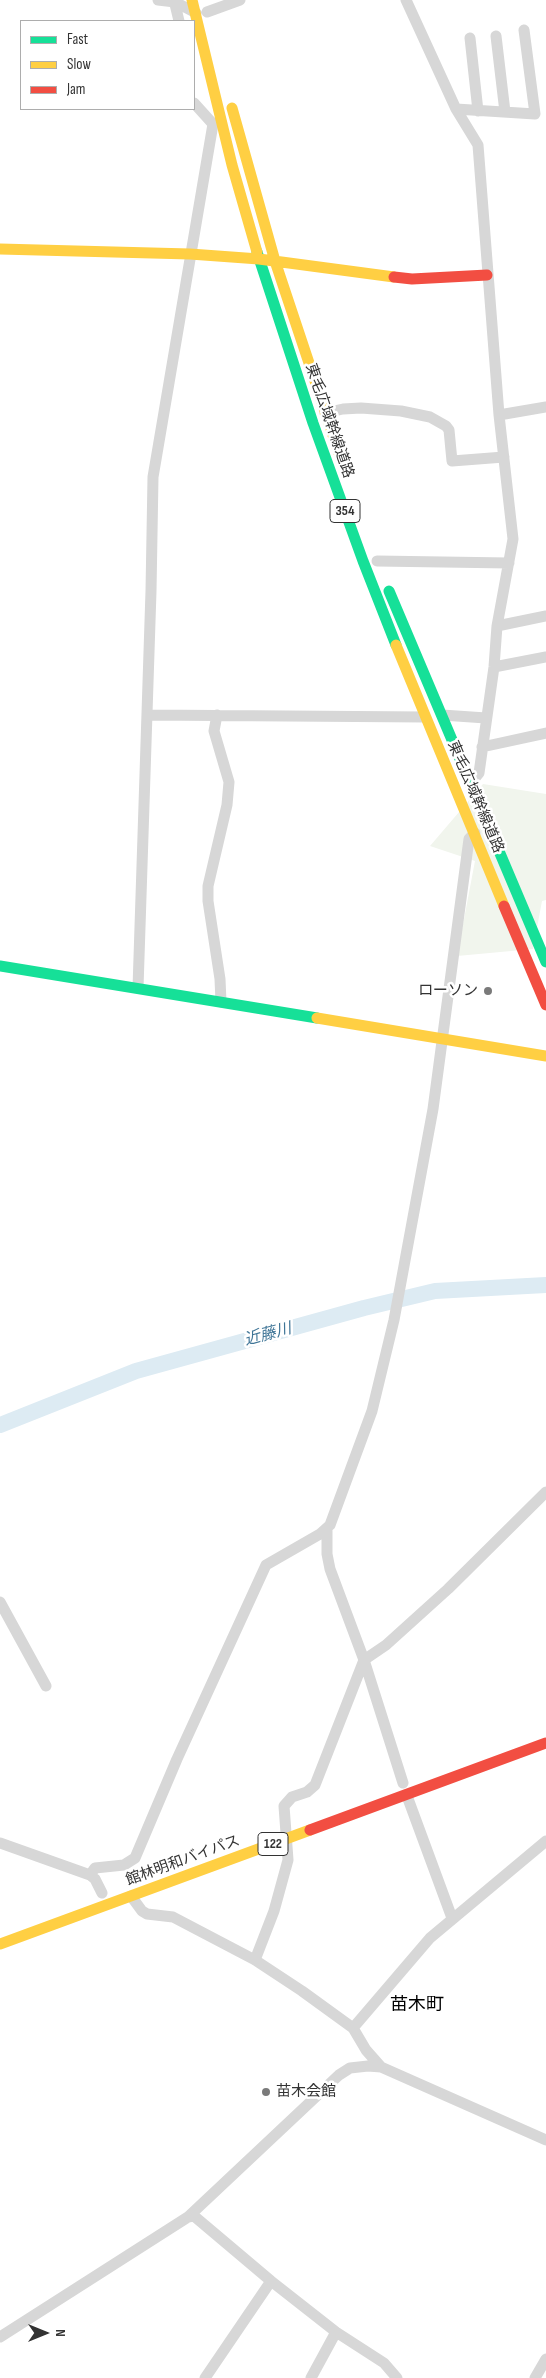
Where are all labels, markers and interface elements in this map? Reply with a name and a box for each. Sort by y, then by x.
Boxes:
legend [20,20,195,110]
text: Fast [67,30,88,49]
text: Slow [67,55,91,74]
text: Jam [67,80,85,99]
street label: 東毛広域幹線道路 [301,361,357,481]
road number: 354 [330,500,360,522]
street label: 東毛広域幹線道路 [443,738,507,856]
place label: ローソン [418,982,478,1000]
marker: ローソン [482,985,494,997]
water label: 近藤川 [242,1320,294,1350]
street label: 館林明和バイパス [124,1832,242,1890]
road number: 122 [258,1832,288,1856]
district label: 苗木町 [390,1994,444,2016]
place label: 苗木会館 [276,2083,336,2101]
marker: 苗木会館 [260,2086,272,2098]
north arrow [20,2308,70,2358]
text: N [52,2329,69,2337]

